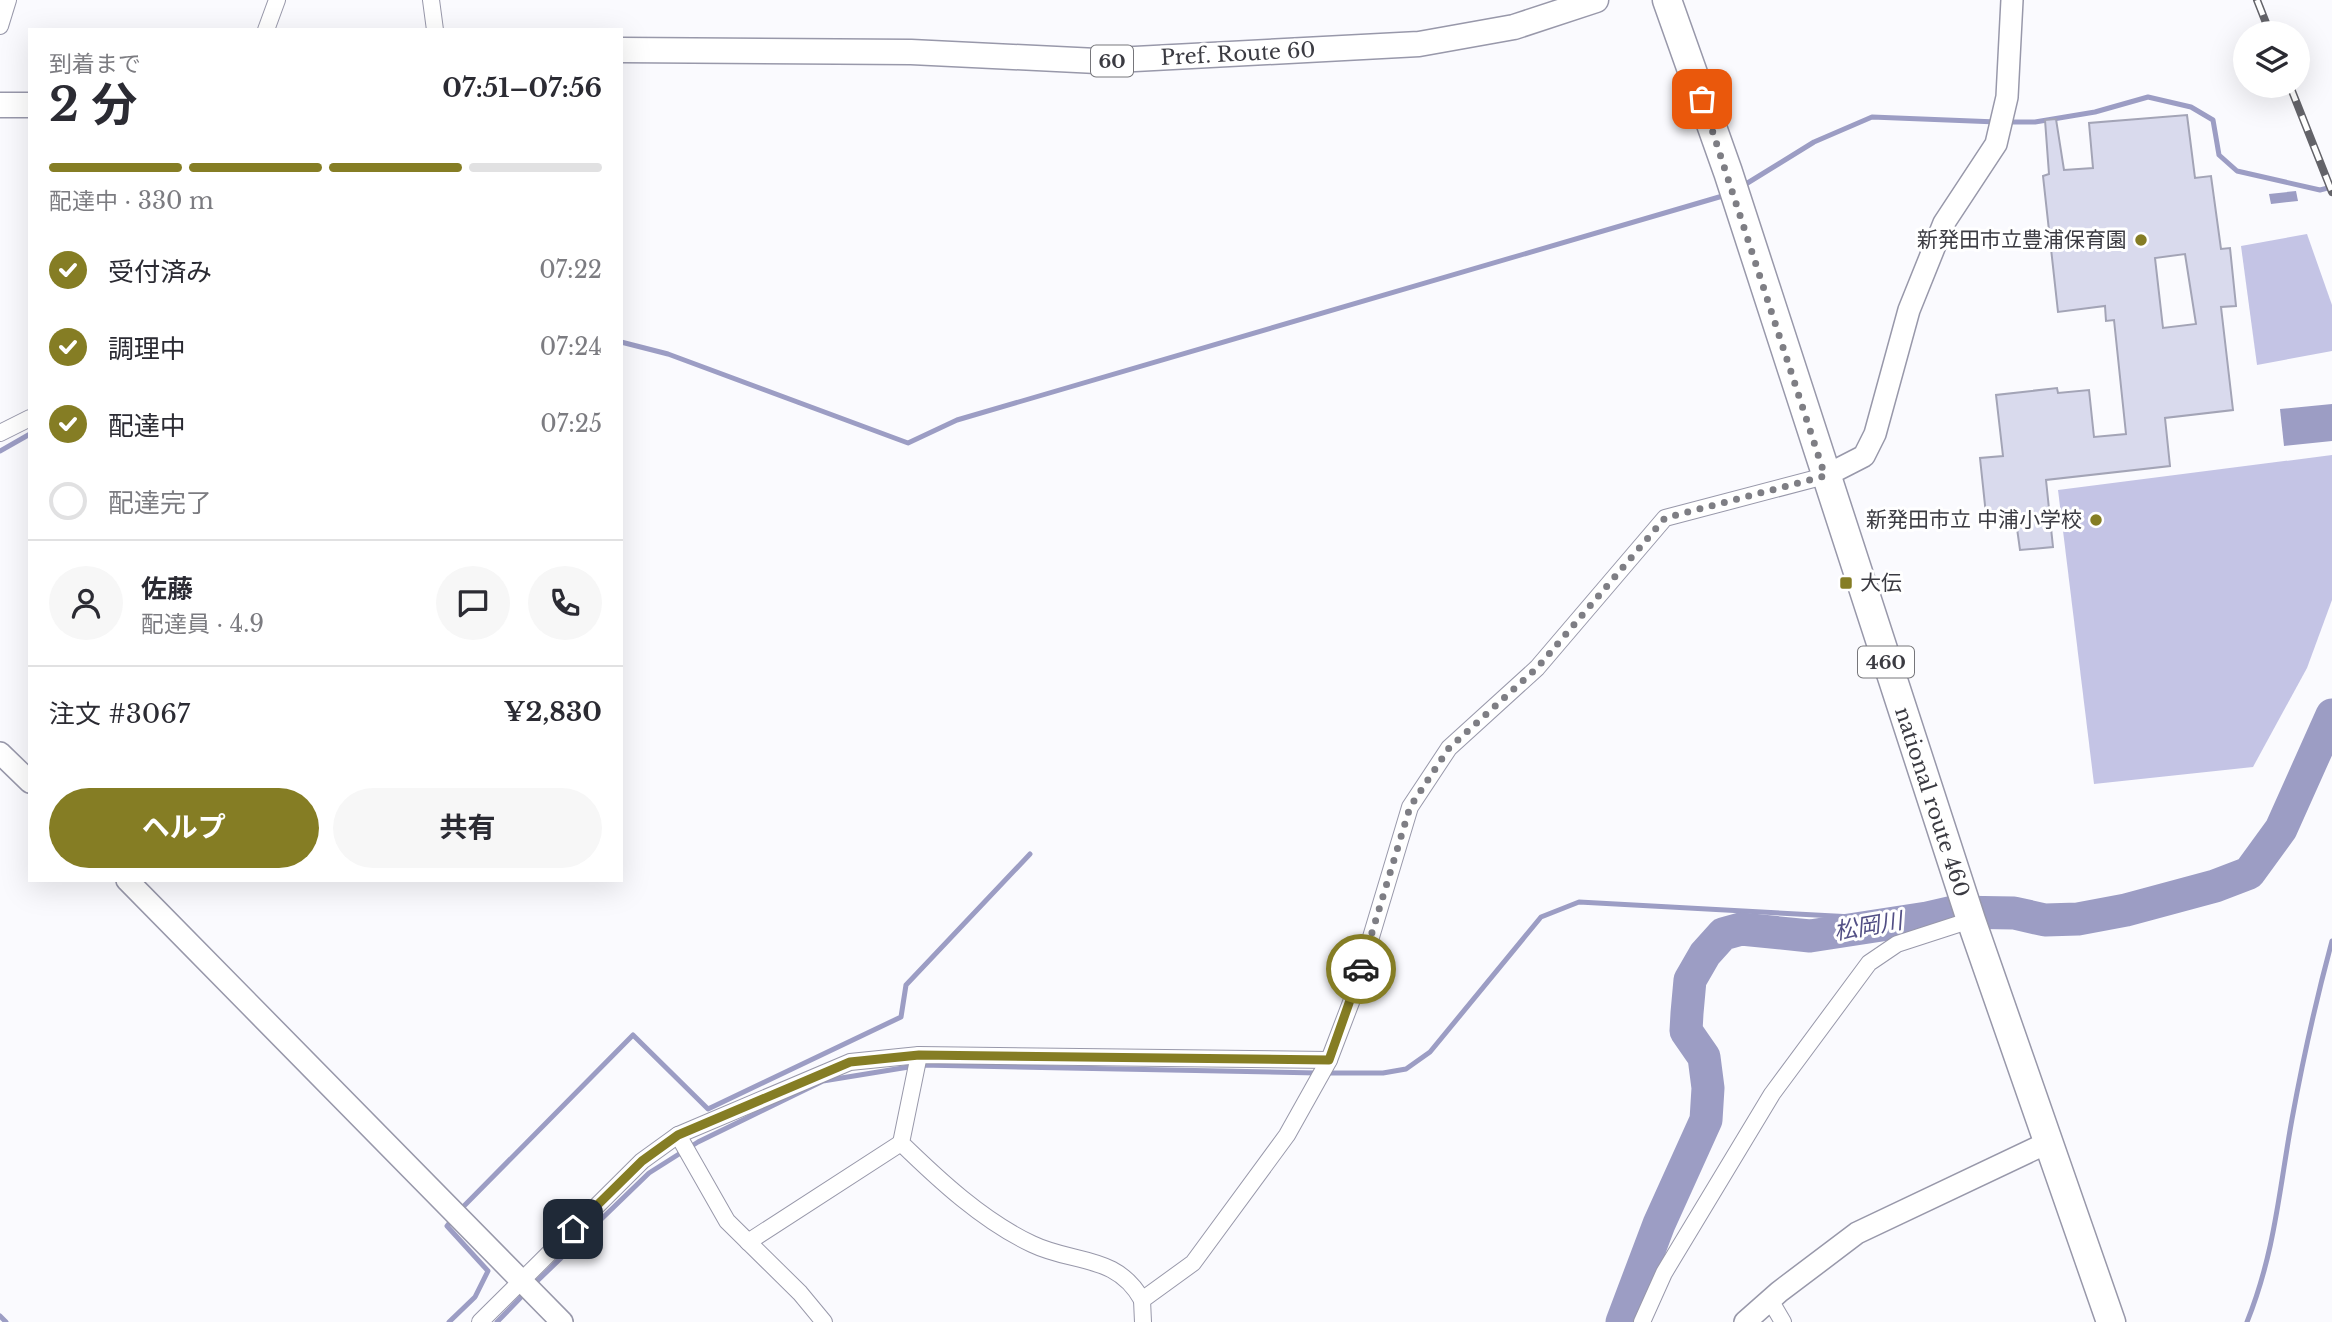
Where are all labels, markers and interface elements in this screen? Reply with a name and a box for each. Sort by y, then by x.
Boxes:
map controls [2233,21,2310,98]
button: layers [2233,21,2310,98]
street label: Pref. Route 60 [1160,37,1316,71]
road number: 60 [1091,45,1133,76]
text: 到着まで [49,50,141,78]
pin [1672,69,1732,129]
text: 07:51–07:56 [442,72,602,104]
text: 2 分 [49,76,137,133]
icon: bag [1683,80,1721,118]
text: 配達中 · 330 m [49,187,214,215]
place label: 新発田市立豊浦保育園 [1917,227,2127,253]
marker: 新発田市立豊浦保育園 [2133,232,2149,248]
icon: check [49,251,87,289]
text: 受付済み [108,256,212,288]
text: 07:22 [539,256,602,284]
icon: check [49,328,87,366]
text: 調理中 [108,333,186,365]
text: 07:24 [540,333,602,361]
icon: check [49,405,87,443]
text: 配達中 [108,410,186,442]
text: 07:25 [540,410,602,438]
text: 配達完了 [108,487,212,519]
place label: 新発田市立 中浦小学校 [1866,507,2082,533]
marker: 新発田市立 中浦小学校 [2088,512,2104,528]
button: person [49,566,123,640]
button: chat [436,566,510,640]
button: phone [528,566,602,640]
place label: 大伝 [1860,570,1902,596]
text: 佐藤 [141,573,193,605]
marker: 大伝 [1838,575,1854,591]
text: 配達員 · 4.9 [141,610,264,638]
road number: 460 [1858,646,1914,678]
text: ¥2,830 [503,696,602,728]
text: 注文 #3067 [49,698,190,730]
street label: national route 460 [1889,704,1975,900]
button: ヘルプ [49,788,319,868]
button: 共有 [333,788,602,868]
water label: 松岡川 [1832,906,1907,946]
courier [1326,934,1396,1004]
icon: car [1342,950,1380,988]
pin [543,1199,603,1259]
icon: home [554,1210,592,1248]

